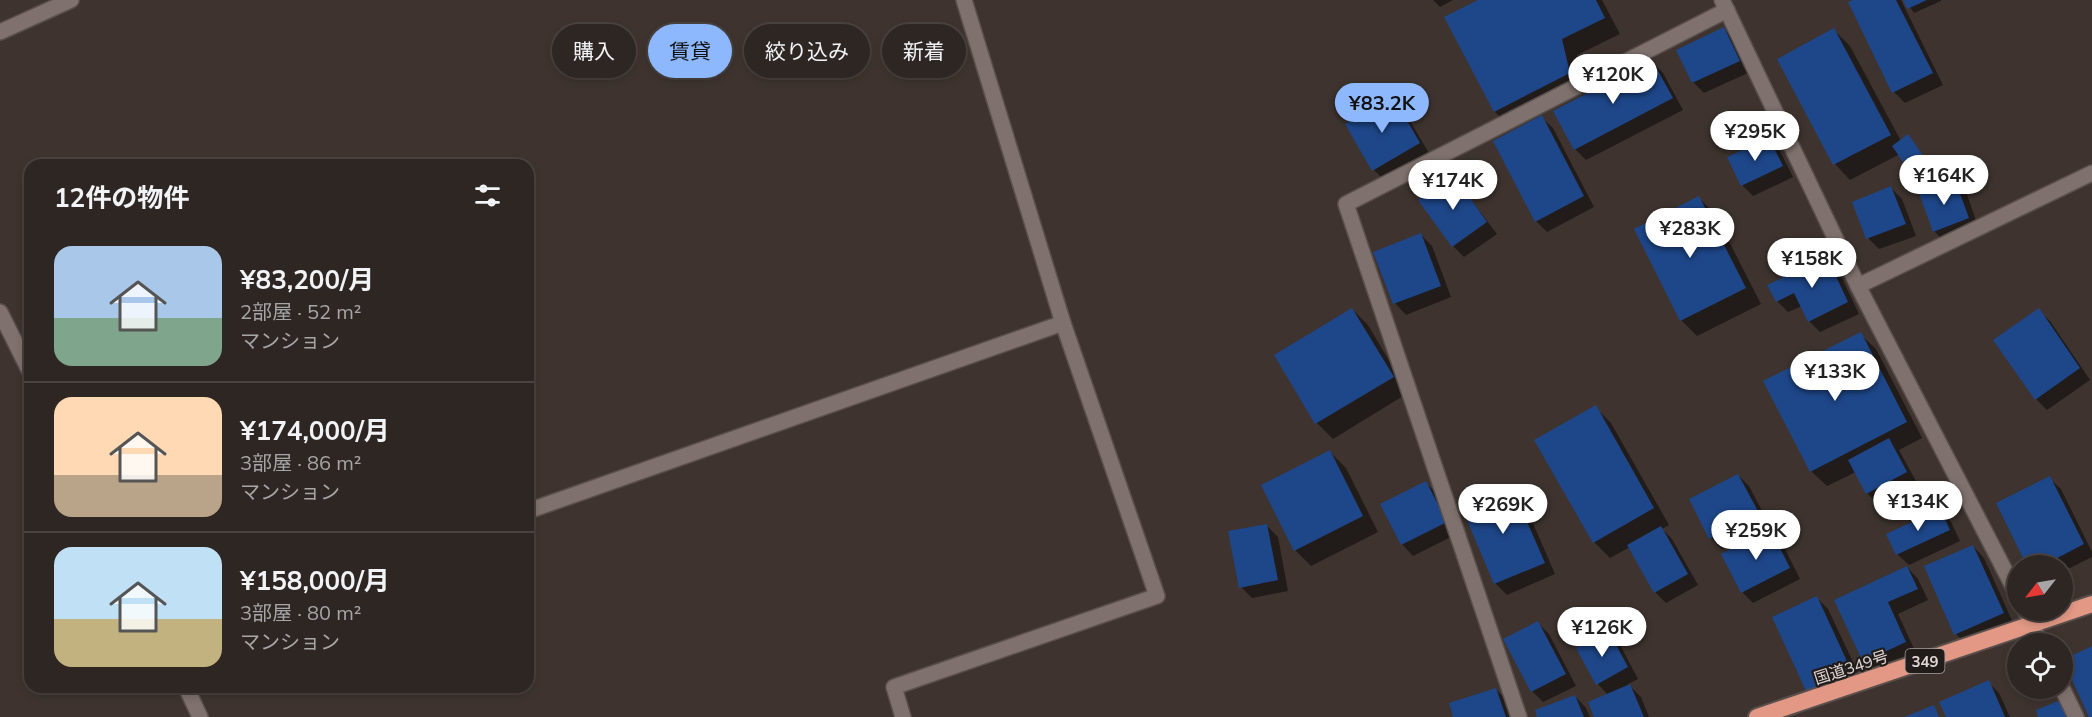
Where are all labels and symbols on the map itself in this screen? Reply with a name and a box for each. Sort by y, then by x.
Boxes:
pin: ¥120K [1571,54,1655,105]
pin: ¥83.2K [1333,83,1431,134]
pin: ¥295K [1713,111,1797,162]
pin: ¥164K [1902,155,1986,206]
pin: ¥174K [1411,160,1495,211]
pin: ¥283K [1648,208,1732,259]
pin: ¥158K [1770,238,1854,289]
pin: ¥133K [1793,351,1877,402]
pin: ¥134K [1876,481,1960,532]
pin: ¥269K [1461,484,1545,535]
pin: ¥259K [1714,510,1798,561]
north arrow [2007,555,2073,621]
pin: ¥126K [1560,607,1644,658]
street label: 国道349号 [1811,646,1891,688]
road number: 349 [1906,649,1944,673]

